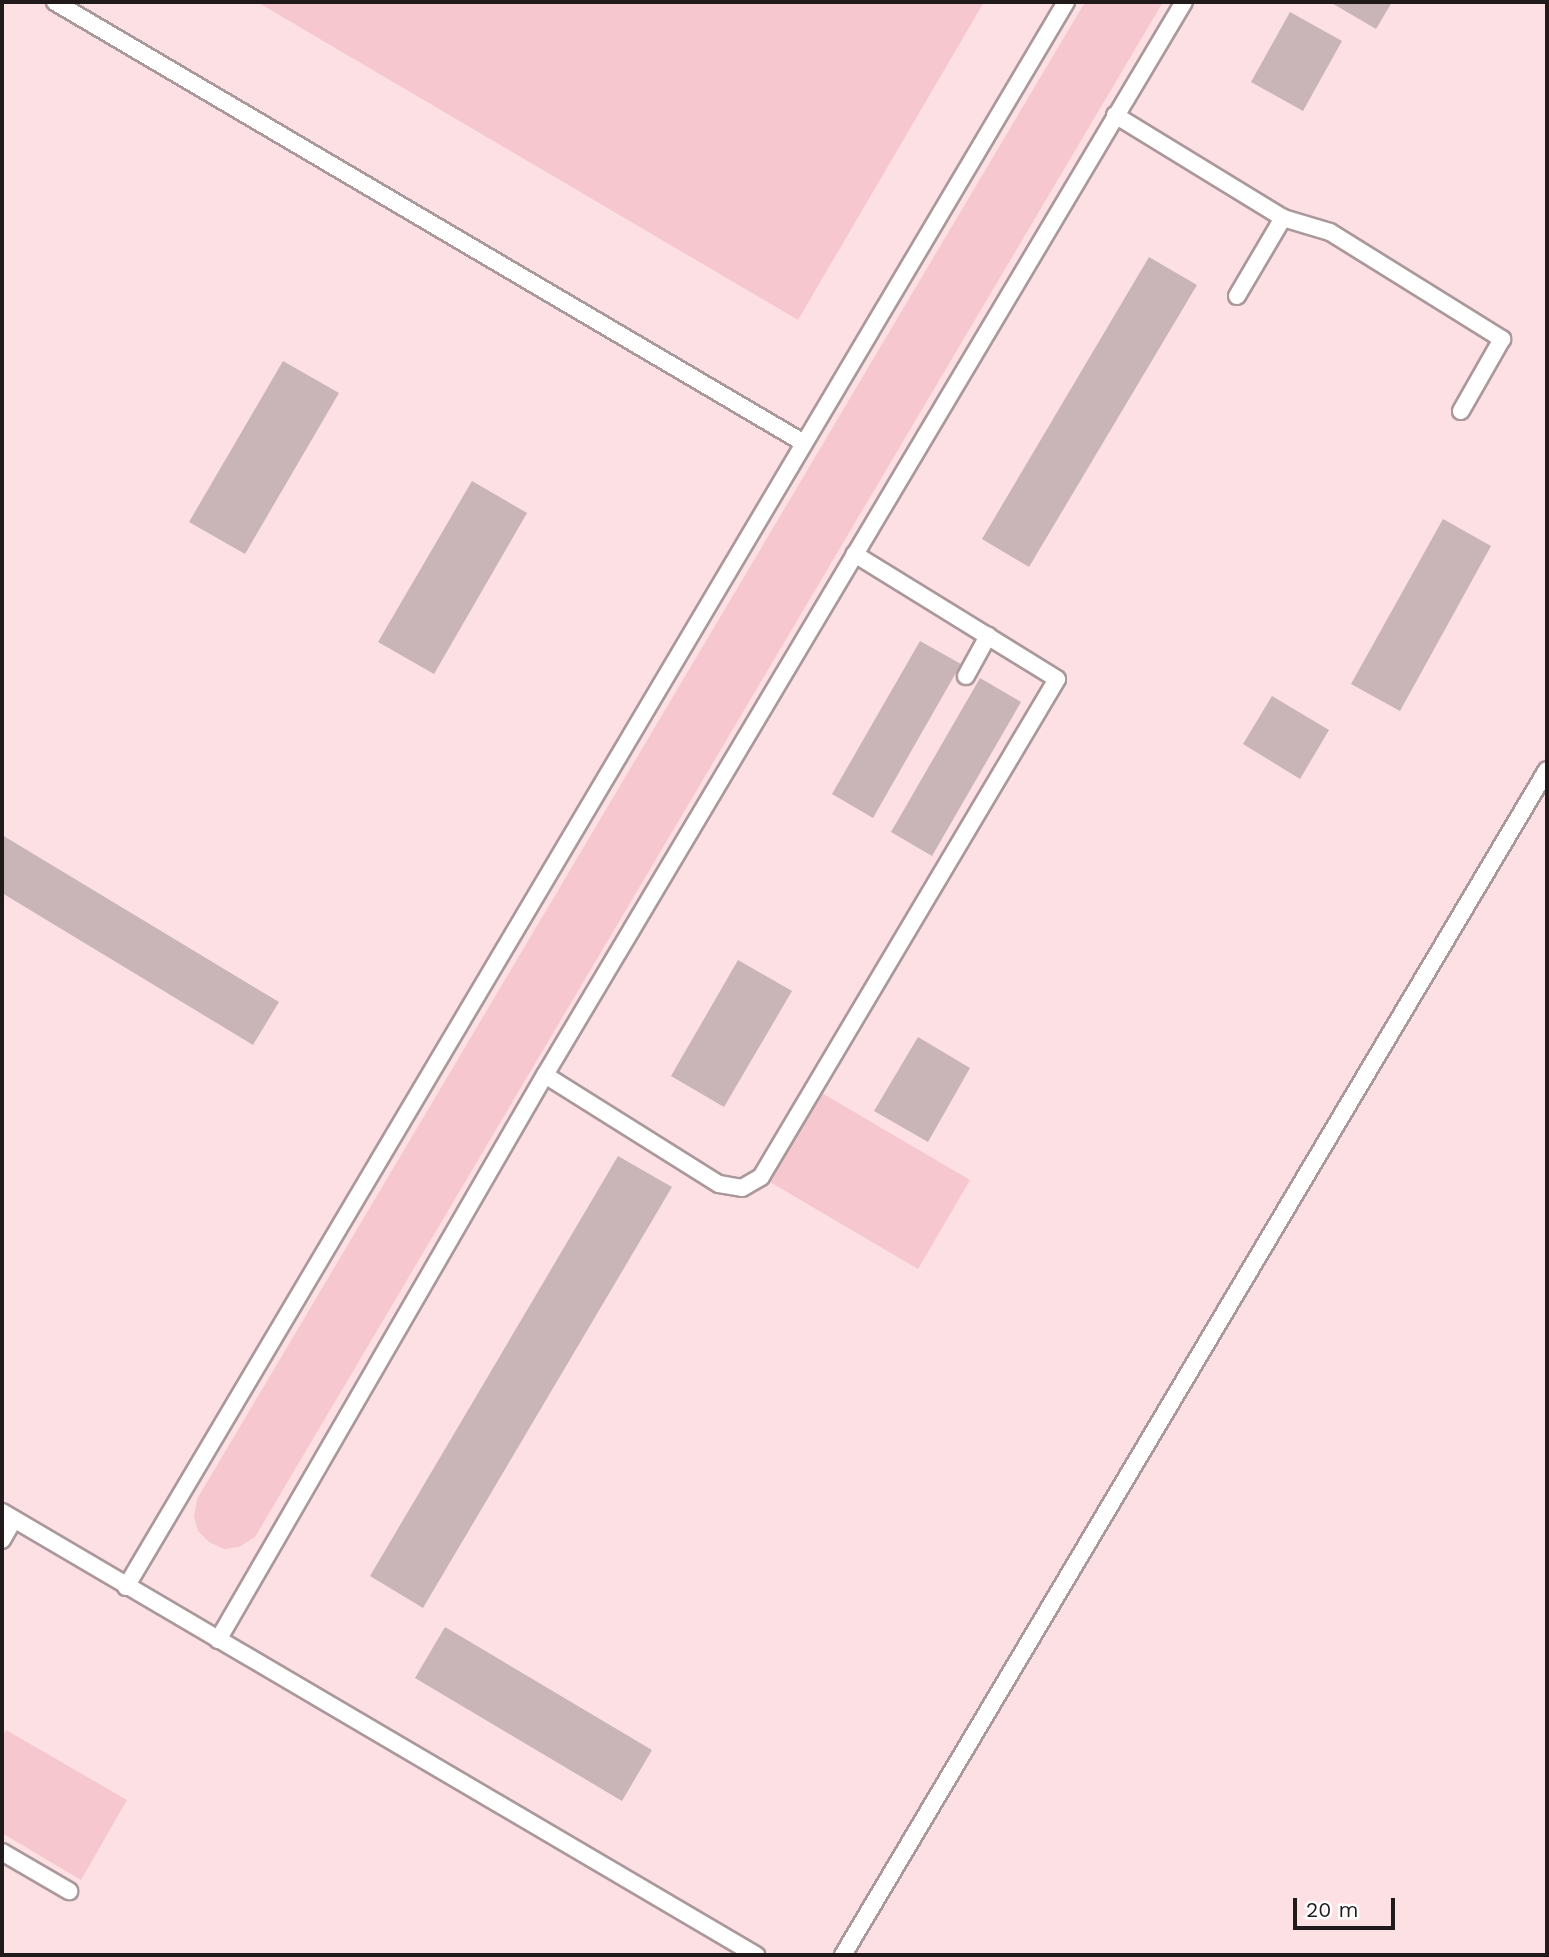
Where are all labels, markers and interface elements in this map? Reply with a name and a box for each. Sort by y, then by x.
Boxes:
scale bar [1297,1884,1398,1928]
text: 20 m [1306,1897,1358,1922]

